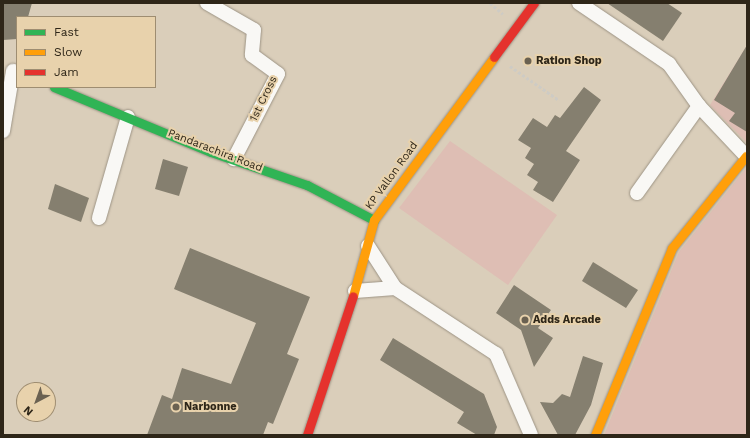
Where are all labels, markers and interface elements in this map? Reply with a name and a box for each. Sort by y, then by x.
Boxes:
legend [16,16,156,88]
text: Fast [54,25,79,39]
text: Slow [54,45,82,59]
place label: Ration Shop [536,54,602,68]
marker: Ration Shop [523,56,533,66]
text: Jam [54,65,79,79]
street label: 1st Cross [247,74,281,124]
street label: Pandarachira Road [166,127,264,175]
street label: KP Vallon Road [363,139,421,213]
place label: Adds Arcade [533,313,601,327]
marker: Adds Arcade [520,315,530,325]
north arrow [16,382,56,422]
place label: Narbonne [184,400,237,414]
marker: Narbonne [171,402,181,412]
text: N [21,403,36,418]

